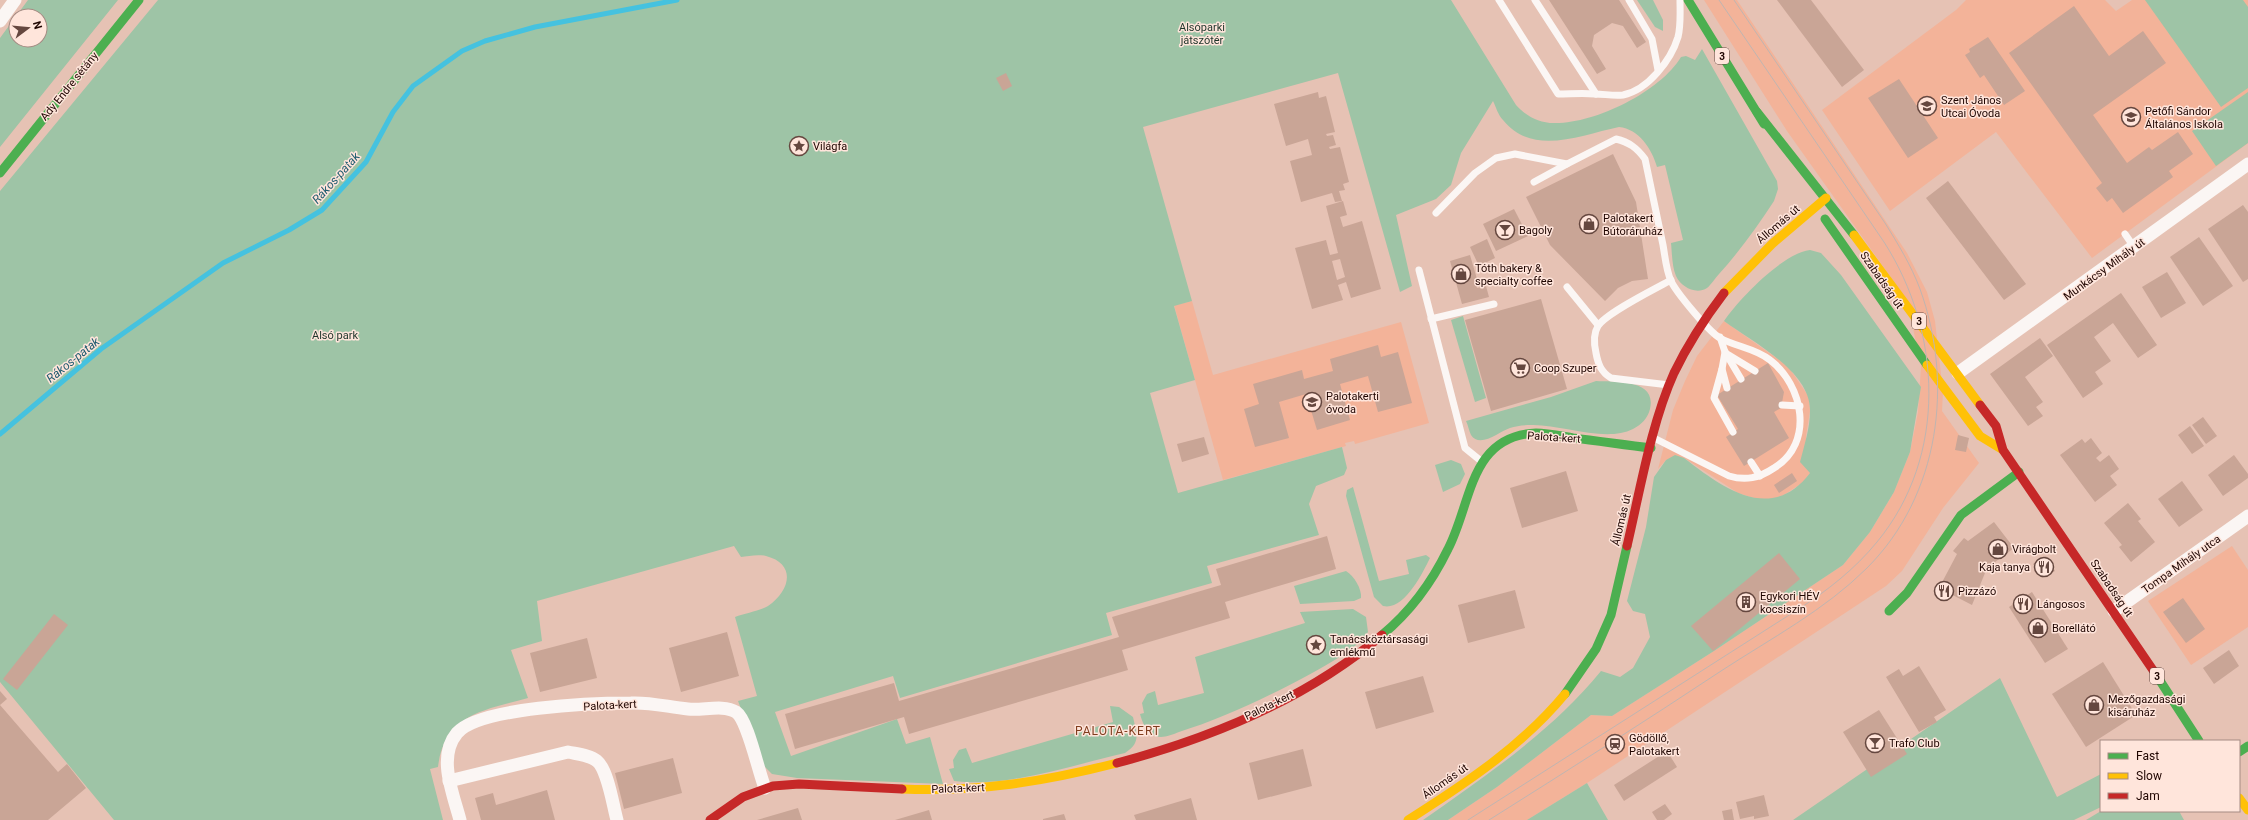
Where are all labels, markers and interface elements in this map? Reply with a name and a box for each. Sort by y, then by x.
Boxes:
north arrow [8,8,48,48]
text: N [30,20,45,31]
park label: Alsóparki játszótér [1179,21,1225,47]
road number: 3 [1715,48,1729,64]
street label: Ady Endre sétány [38,49,101,123]
place label: Szent János Utcai Óvoda [1941,94,2002,120]
school or university icon: Szent János Utcai Óvoda [1916,95,1938,117]
place label: Petőfi Sándor Általános Iskola [2145,105,2223,131]
school or university icon: Petőfi Sándor Általános Iskola [2120,106,2142,128]
place icon: Világfa [788,135,810,157]
place label: Világfa [813,140,847,153]
water label: Rákos-patak [309,149,363,207]
street label: Állomás út [1754,202,1803,247]
place label: Palotakert Bútoráruház [1603,212,1663,238]
shop icon: Palotakert Bútoráruház [1578,213,1600,235]
bar icon: Bagoly [1494,219,1516,241]
place label: Bagoly [1519,224,1553,237]
street label: Munkácsy Mihály út [2061,235,2148,303]
street label: Szabadság út [1857,249,1906,312]
place label: Tóth bakery & specialty coffee [1475,262,1553,288]
shop icon: Tóth bakery & specialty coffee [1450,263,1472,285]
road number: 3 [1912,313,1926,329]
park label: Alsó park [312,329,358,342]
water label: Rákos-patak [44,334,103,386]
supermarket icon: Coop Szuper [1509,357,1531,379]
place label: Coop Szuper [1534,362,1597,375]
place label: Palotakerti óvoda [1326,390,1379,416]
school or university icon: Palotakerti óvoda [1301,391,1323,413]
street label: Palota-kert [1527,429,1581,446]
street label: Állomás út [1609,493,1634,547]
street label: Tompa Mihály utca [2139,532,2223,596]
shop icon: Virágbolt [1987,538,2009,560]
place label: Virágbolt [2012,543,2056,556]
restaurant icon: Kaja tanya [2033,556,2055,578]
street label: Szabadság út [2088,557,2136,620]
place label: Kaja tanya [1979,561,2030,574]
restaurant icon: Pizzázó [1933,580,1955,602]
place label: Pizzázó [1958,585,1996,598]
place label: Egykori HÉV kocsiszín [1760,590,1820,616]
building icon: Egykori HÉV kocsiszín [1735,591,1757,613]
restaurant icon: Lángosos [2012,593,2034,615]
place label: Lángosos [2037,598,2085,611]
shop icon: Borellátó [2027,617,2049,639]
place label: Borellátó [2052,622,2096,635]
place label: Tanácsköztársasági emlékmű [1330,633,1428,659]
place icon: Tanácsköztársasági emlékmű [1305,634,1327,656]
road number: 3 [2150,668,2164,684]
street label: Palota-kert [1242,688,1296,723]
place label: Mezőgazdasági kisáruház [2108,693,2185,719]
shop icon: Mezőgazdasági kisáruház [2083,694,2105,716]
street label: Palota-kert [583,698,637,713]
district label: PALOTA-KERT [1075,724,1161,738]
place label: Gödöllő, Palotakert [1629,732,1680,758]
bar icon: Trafo Club [1864,732,1886,754]
station icon: Gödöllő, Palotakert [1604,733,1626,755]
place label: Trafo Club [1889,737,1940,750]
legend [2100,740,2240,812]
text: Fast [2136,749,2159,763]
street label: Állomás út [1420,761,1471,802]
text: Slow [2136,769,2162,783]
street label: Palota-kert [931,781,985,796]
text: Jam [2136,789,2160,803]

